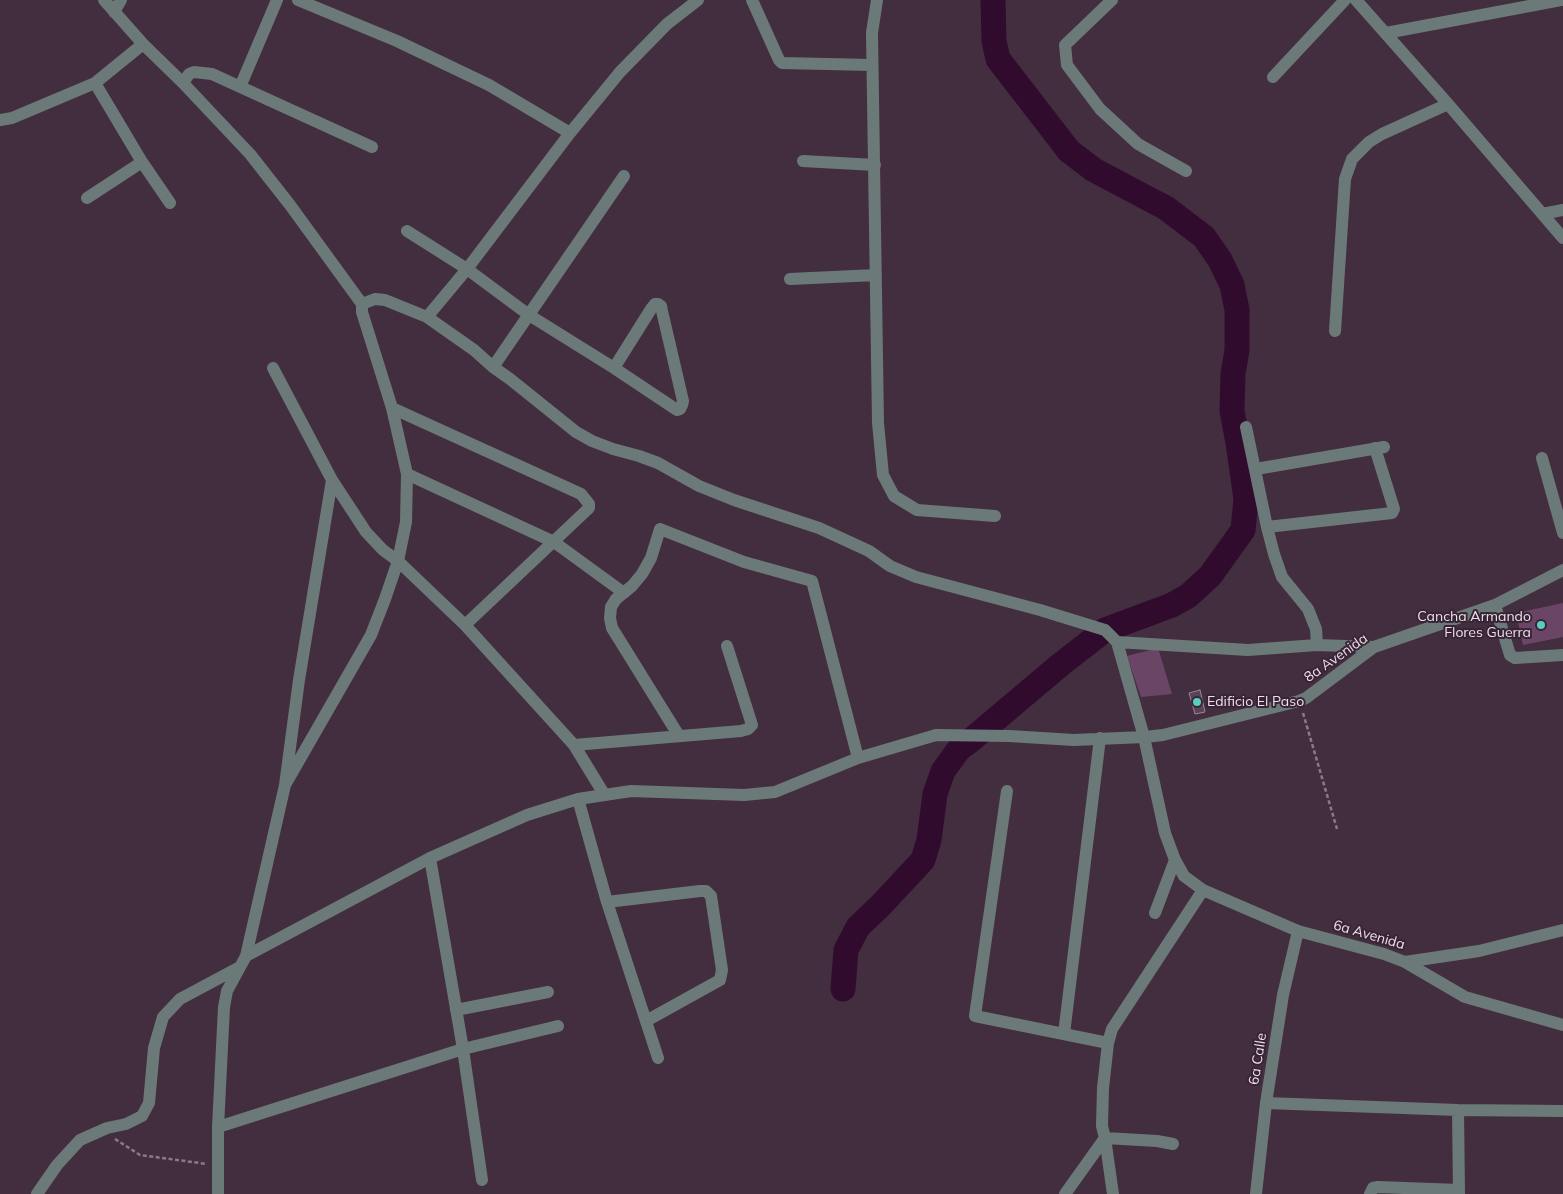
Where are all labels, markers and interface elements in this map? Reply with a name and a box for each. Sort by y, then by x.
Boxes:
place label: Cancha Armando Flores Guerra [1417,609,1531,642]
marker: Cancha Armando Flores Guerra [1535,619,1547,631]
street label: 8a Avenida [1301,630,1371,686]
place label: Edificio El Paso [1207,694,1304,710]
marker: Edificio El Paso [1191,696,1203,708]
street label: 6a Avenida [1331,917,1407,953]
street label: 6a Calle [1246,1032,1270,1086]

